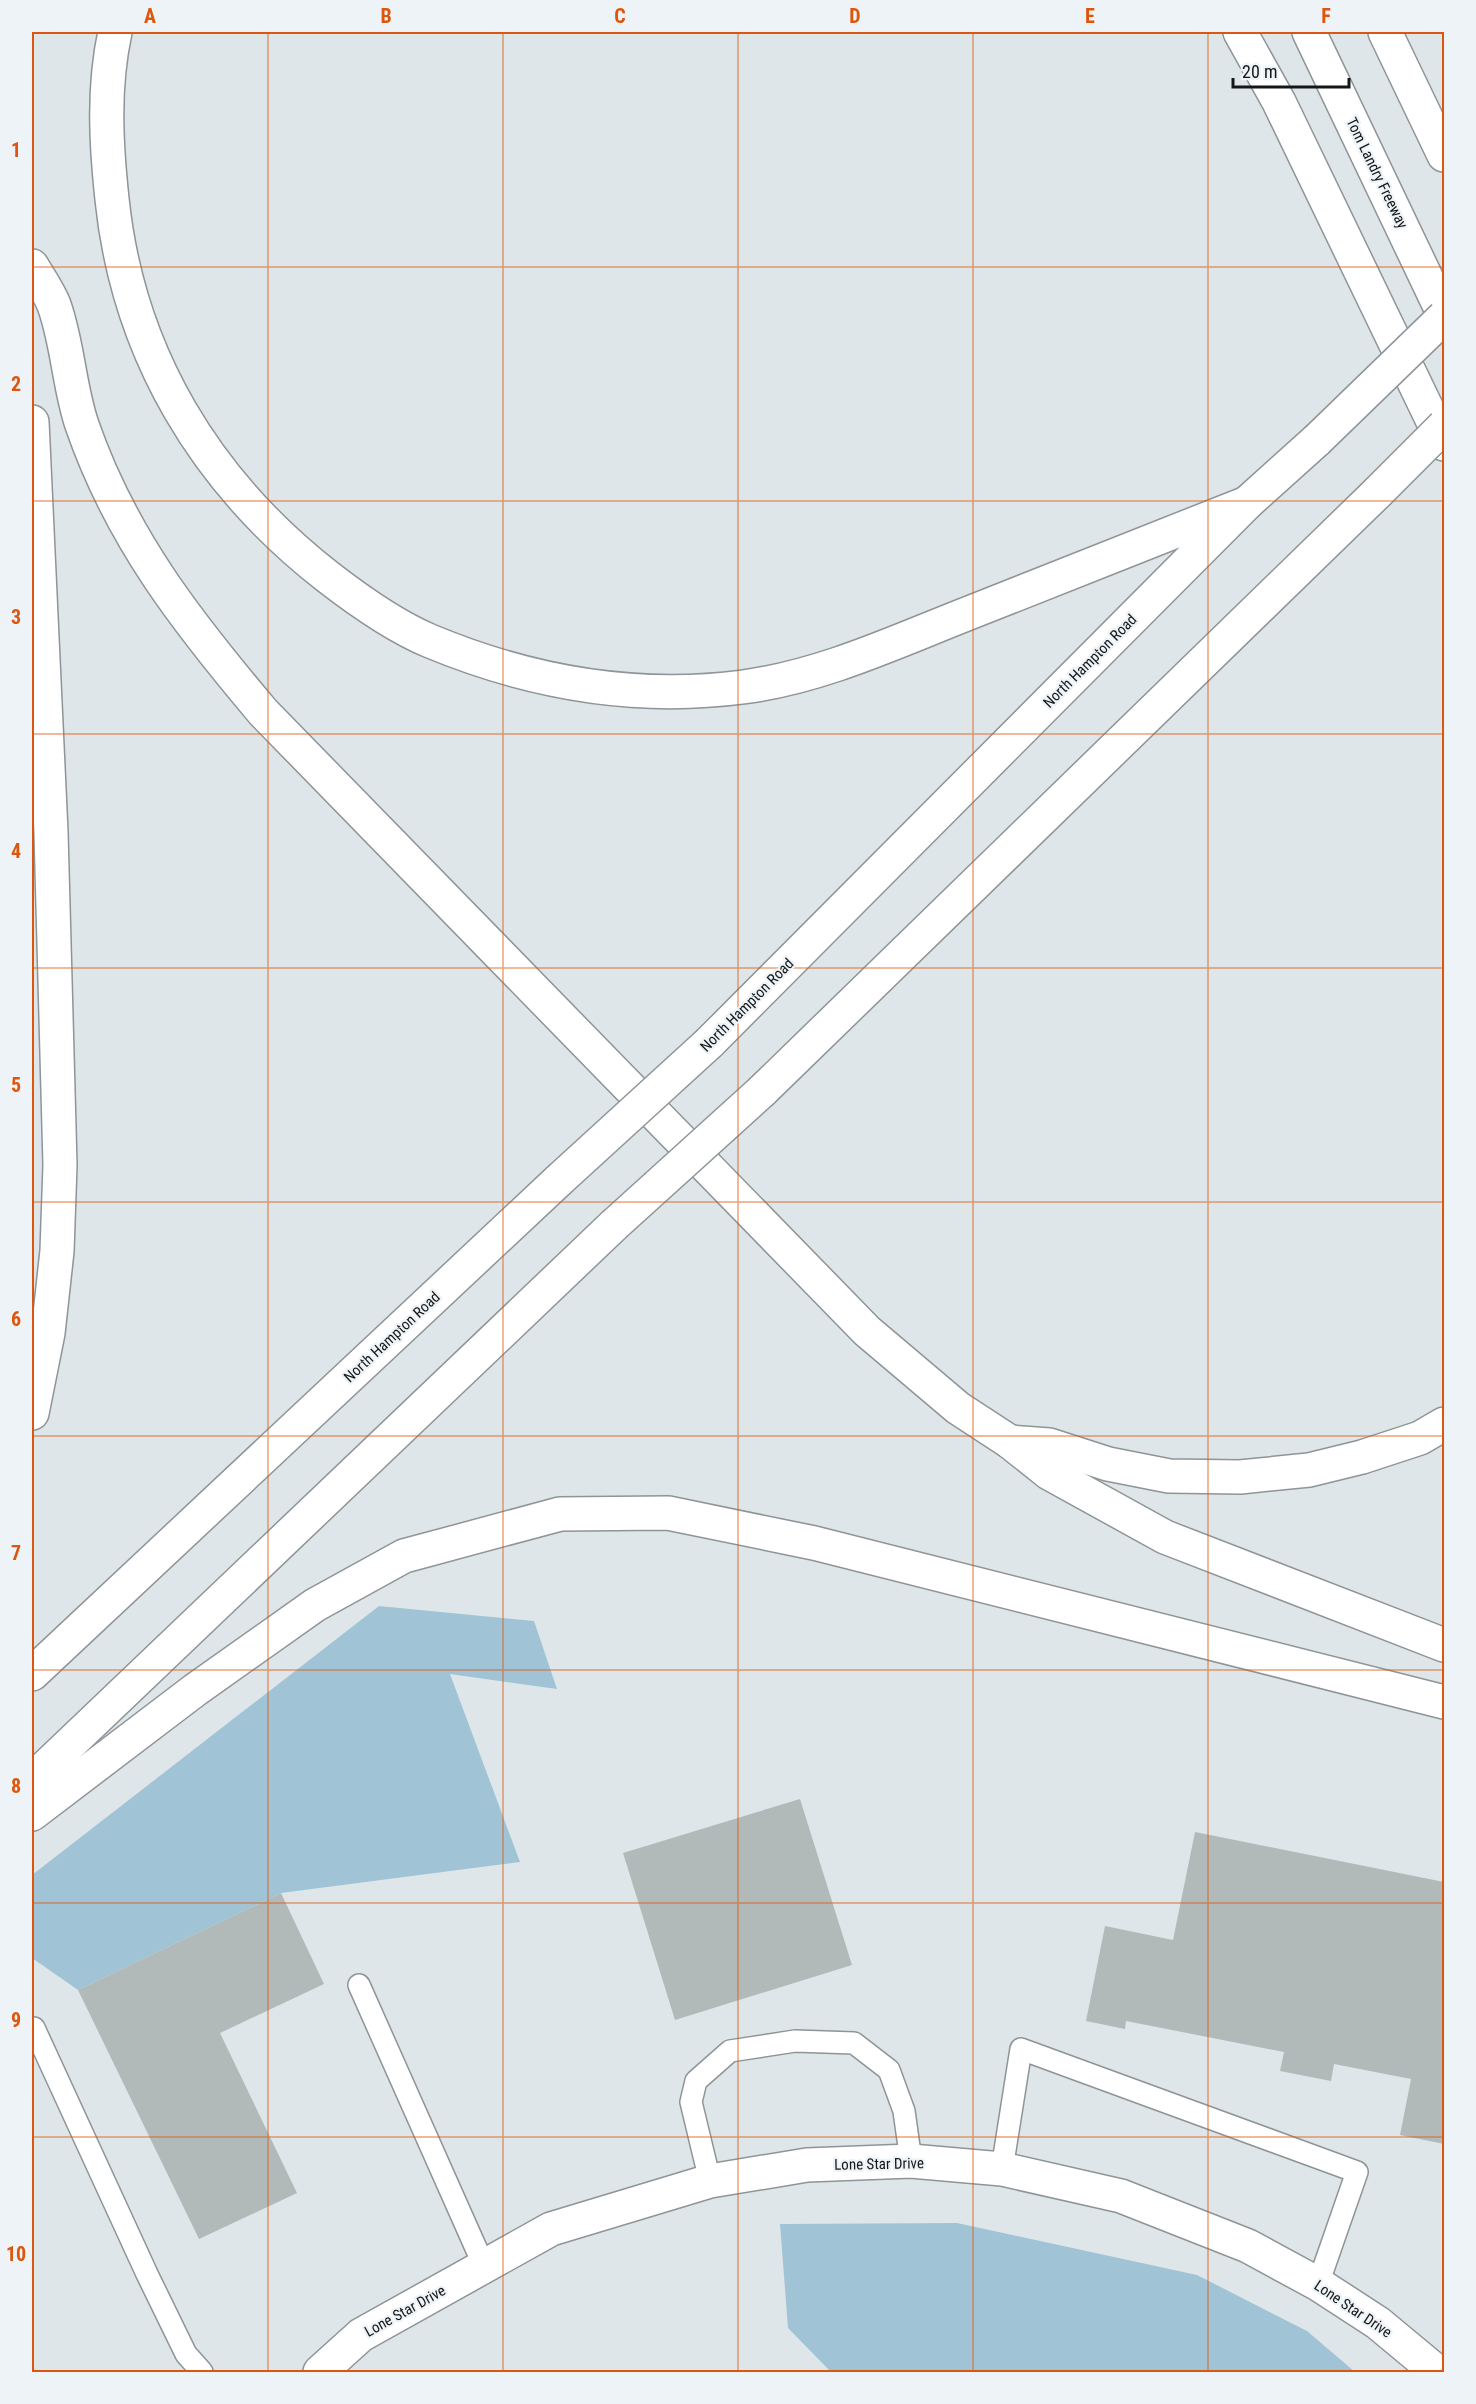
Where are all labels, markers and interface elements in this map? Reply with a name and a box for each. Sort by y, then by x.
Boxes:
text: A [144,4,156,28]
text: B [380,4,392,28]
text: C [614,4,626,28]
text: D [849,4,861,28]
text: E [1085,4,1095,28]
text: F [1321,4,1331,28]
scale bar [1233,51,1348,89]
text: 20 m [1242,61,1277,82]
street label: Tom Landry Freeway [1342,115,1412,231]
text: 1 [11,138,21,162]
text: 2 [11,372,21,396]
text: 3 [11,605,21,629]
street label: North Hampton Road [1040,611,1140,711]
text: 4 [11,839,21,863]
street label: North Hampton Road [697,955,797,1055]
text: 5 [11,1073,21,1097]
street label: North Hampton Road [340,1288,444,1386]
text: 6 [11,1307,21,1331]
text: 7 [11,1541,21,1565]
text: 8 [11,1774,21,1798]
text: 9 [11,2008,21,2032]
street label: Lone Star Drive [834,2154,924,2174]
text: 10 [6,2242,26,2266]
street label: Lone Star Drive [1311,2276,1395,2342]
street label: Lone Star Drive [361,2281,449,2341]

